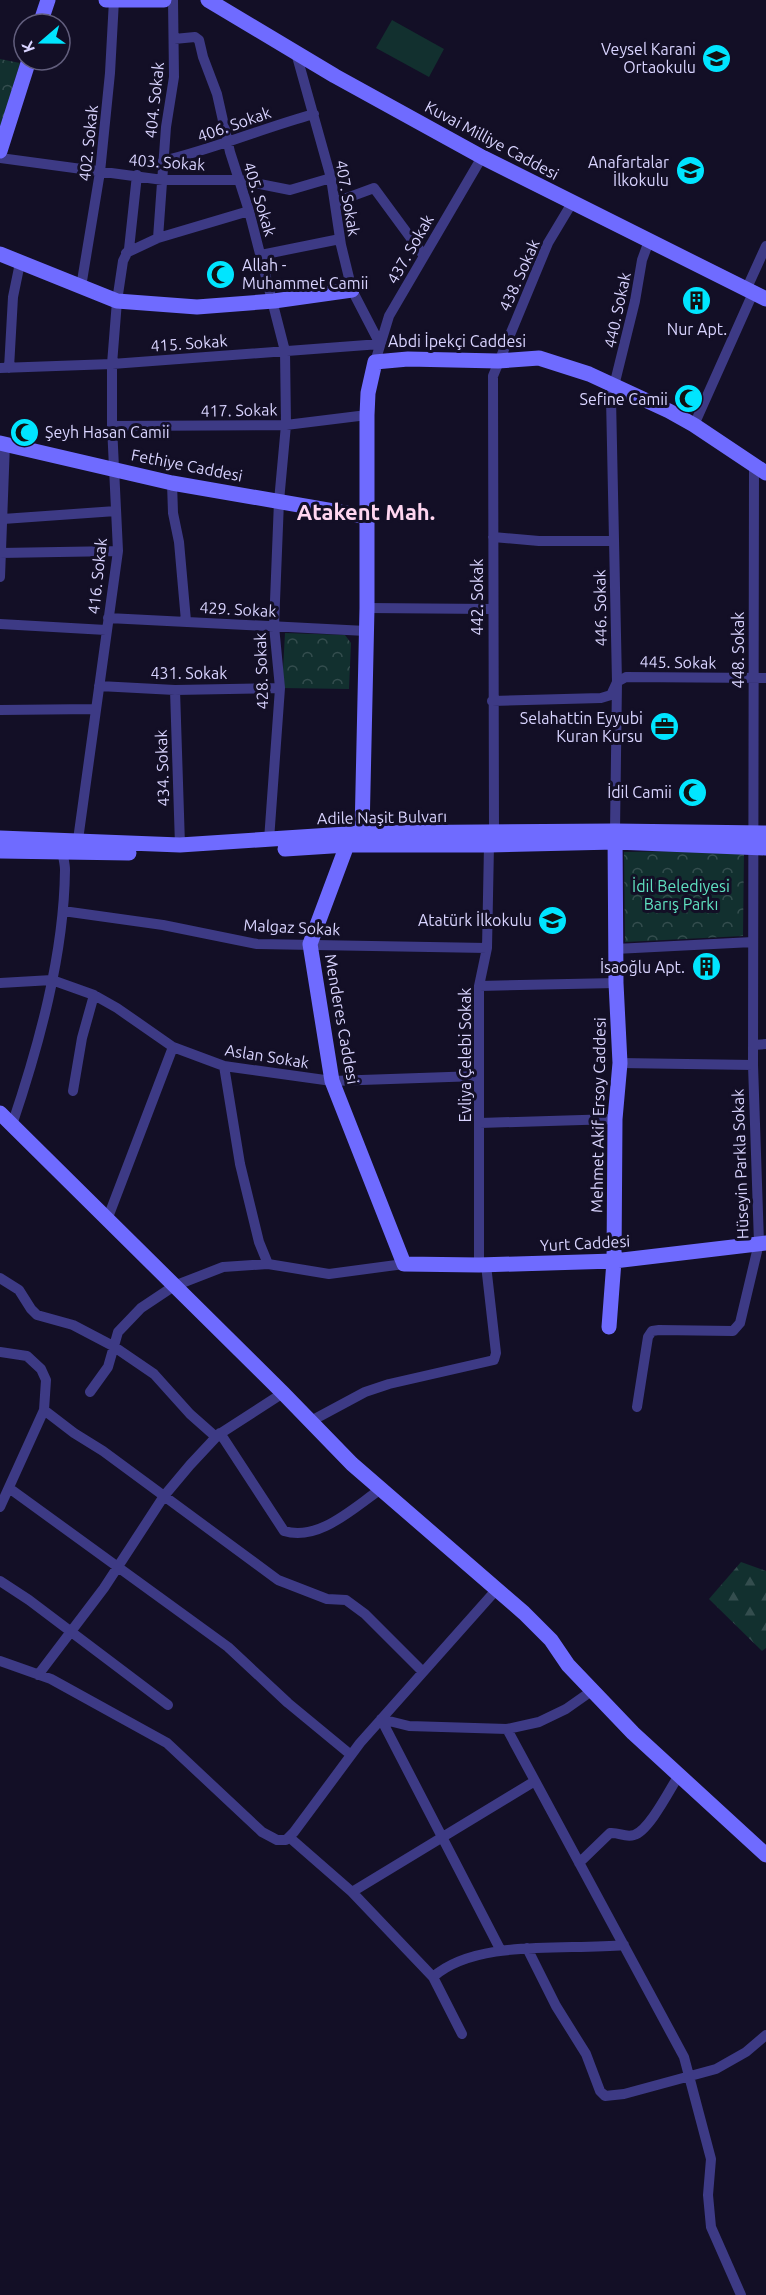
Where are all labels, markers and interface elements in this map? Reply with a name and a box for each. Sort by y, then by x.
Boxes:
north arrow [12,12,72,72]
text: K [18,39,38,55]
place label: Veysel Karani Ortaokulu [601,40,696,76]
school or university icon: Veysel Karani Ortaokulu [701,42,733,74]
street label: 404. Sokak [141,61,167,139]
street label: Kuvai Milliye Caddesi [422,97,562,183]
street label: 406. Sokak [195,103,273,145]
street label: 402. Sokak [75,104,101,182]
street label: 403. Sokak [128,150,206,174]
place label: Anafartalar İlkokulu [588,153,669,189]
school or university icon: Anafartalar İlkokulu [674,155,706,187]
street label: 407. Sokak [332,159,364,237]
street label: 405. Sokak [240,160,280,238]
street label: 437. Sokak [383,211,437,287]
street label: 438. Sokak [495,236,543,314]
place label: Allah - Muhammet Camii [242,256,368,292]
mosque icon: Allah - Muhammet Camii [205,258,237,290]
street label: 440. Sokak [600,271,634,349]
building icon: Nur Apt. [681,285,713,317]
place label: Nur Apt. [667,320,727,338]
street label: 415. Sokak [150,331,228,355]
street label: Abdi İpekçi Caddesi [388,332,526,350]
mosque icon: Sefine Camii [673,383,705,415]
place label: Sefine Camii [580,390,668,408]
street label: 417. Sokak [200,400,278,420]
mosque icon: Şeyh Hasan Camii [8,416,40,448]
place label: Şeyh Hasan Camii [45,423,170,441]
street label: Fethiye Caddesi [130,445,244,485]
district label: Atakent Mah. [297,499,435,524]
street label: 416. Sokak [84,537,110,615]
street label: 442. Sokak [468,559,486,635]
street label: 446. Sokak [590,569,610,647]
street label: 429. Sokak [199,598,277,620]
street label: 448. Sokak [729,612,747,688]
street label: 428. Sokak [251,632,271,710]
street label: 445. Sokak [639,652,717,672]
street label: 431. Sokak [151,664,227,682]
place label: Selahattin Eyyubi Kuran Kursu [520,709,643,745]
office icon: Selahattin Eyyubi Kuran Kursu [648,711,680,743]
street label: 434. Sokak [152,729,172,807]
mosque icon: İdil Camii [677,776,709,808]
place label: İdil Camii [607,783,672,801]
street label: Adile Naşit Bulvarı [317,807,447,827]
park label: İdil Belediyesi Barış Parkı [632,877,730,913]
school or university icon: Atatürk İlkokulu [537,904,569,936]
place label: Atatürk İlkokulu [418,911,532,929]
street label: Malgaz Sokak [243,915,341,939]
building icon: İsaoğlu Apt. [690,951,722,983]
street label: Menderes Caddesi [322,952,362,1086]
place label: İsaoğlu Apt. [600,958,685,976]
street label: Evliya Çelebi Sokak [456,988,474,1122]
street label: Mehmet Akif Ersoy Caddesi [587,1017,609,1213]
street label: Aslan Sokak [224,1040,310,1072]
street label: Hüseyin Parkla Sokak [728,1088,752,1240]
street label: Yurt Caddesi [539,1232,631,1254]

